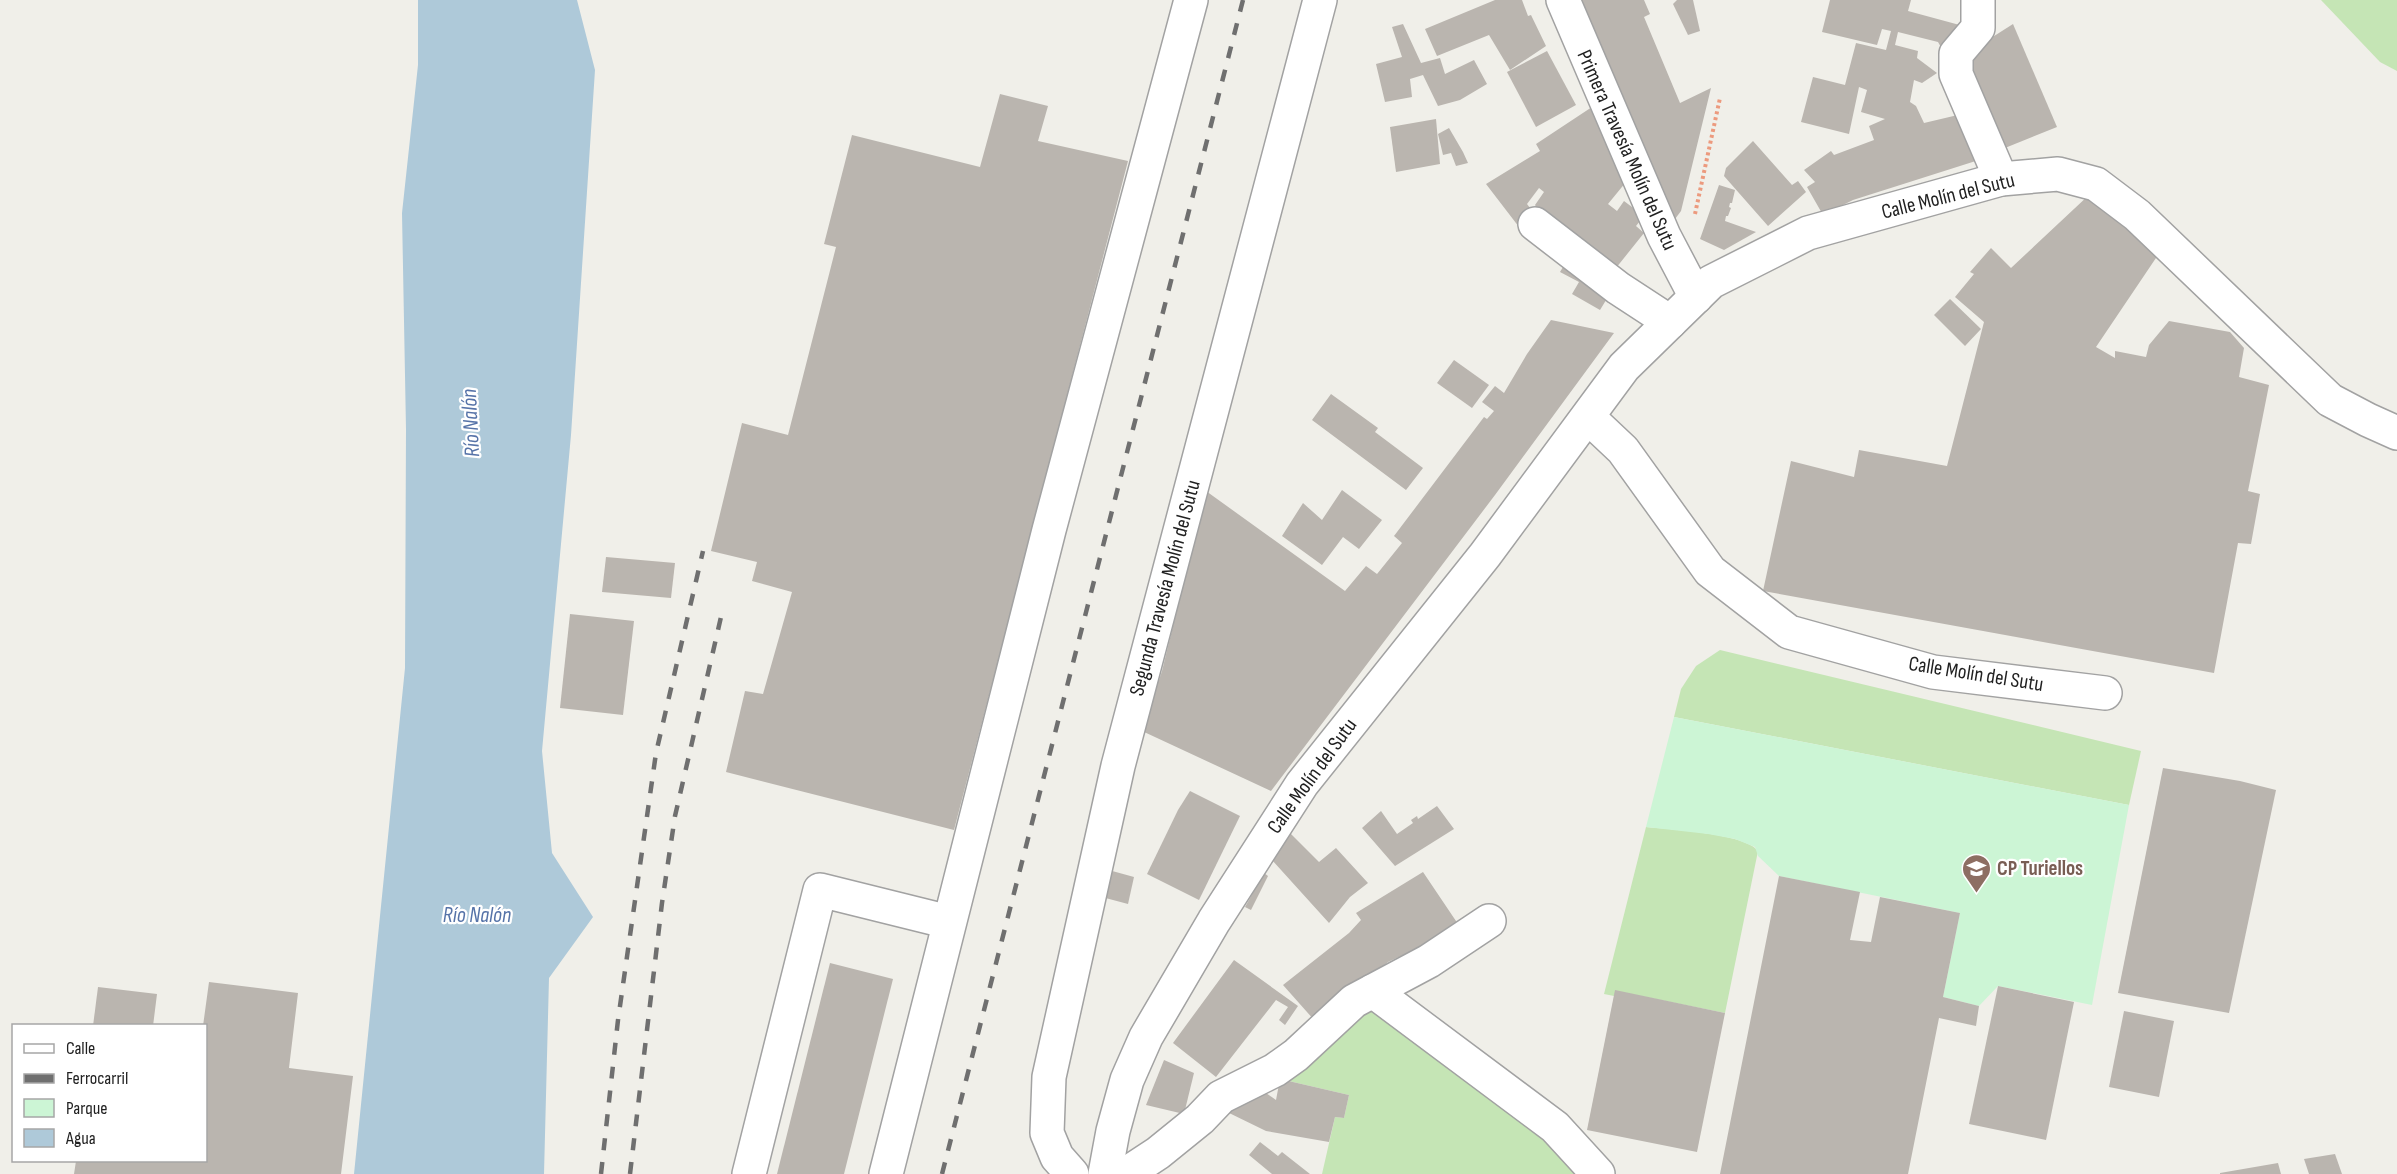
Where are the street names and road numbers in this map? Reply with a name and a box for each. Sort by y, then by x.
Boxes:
street label: Primera Travesía Molín del Sutu [1572,46,1682,254]
street label: Calle Molín del Sutu [1879,167,2017,225]
street label: Segunda Travesía Molín del Sutu [1124,477,1206,699]
street label: Calle Molín del Sutu [1907,651,2045,697]
street label: Calle Molín del Sutu [1262,714,1362,838]

